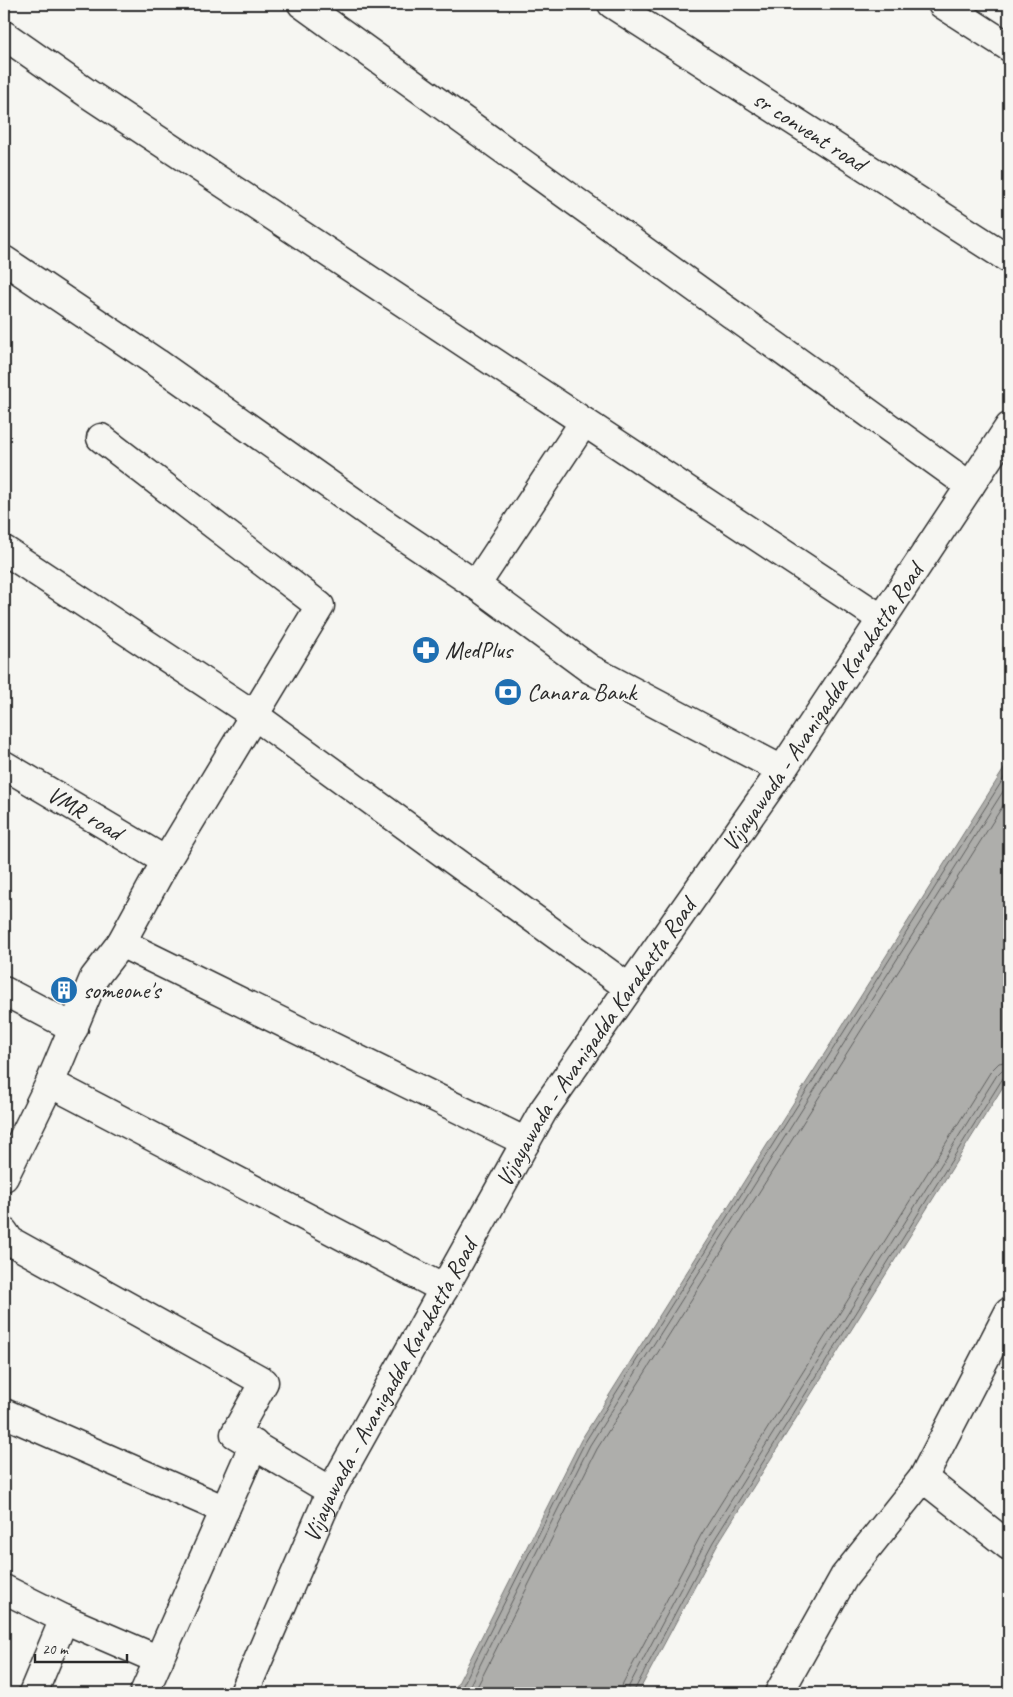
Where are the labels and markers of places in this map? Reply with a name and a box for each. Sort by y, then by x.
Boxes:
pharmacy icon: MedPlus [411,635,441,665]
place label: MedPlus [445,635,514,665]
bank icon: Canara Bank [493,677,523,707]
place label: Canara Bank [527,677,638,707]
building icon: someone's [49,975,79,1005]
place label: someone's [83,975,163,1005]

